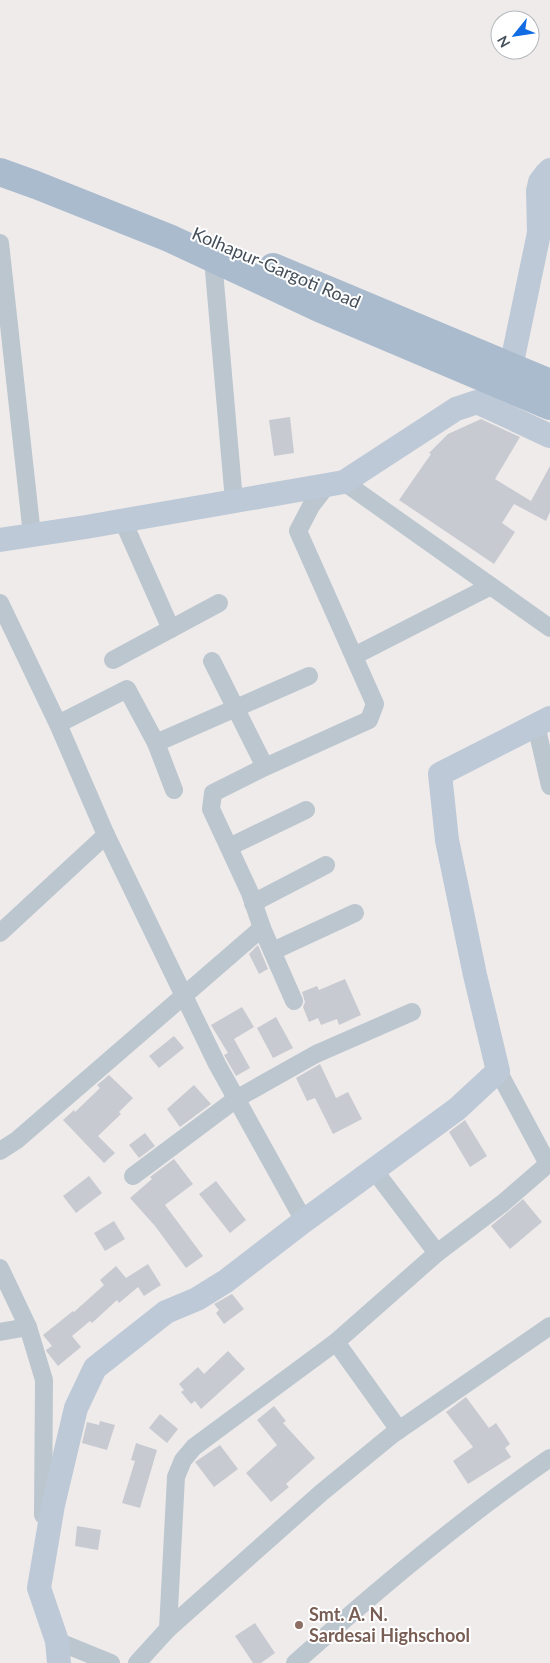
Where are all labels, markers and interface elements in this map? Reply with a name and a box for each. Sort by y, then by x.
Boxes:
north arrow [490,10,540,60]
text: N [493,33,513,51]
street label: Kolhapur-Gargoti Road [189,222,364,313]
place label: Smt. A. N. Sardesai Highschool [309,1603,470,1646]
marker: Smt. A. N. Sardesai Highschool [293,1619,305,1631]

